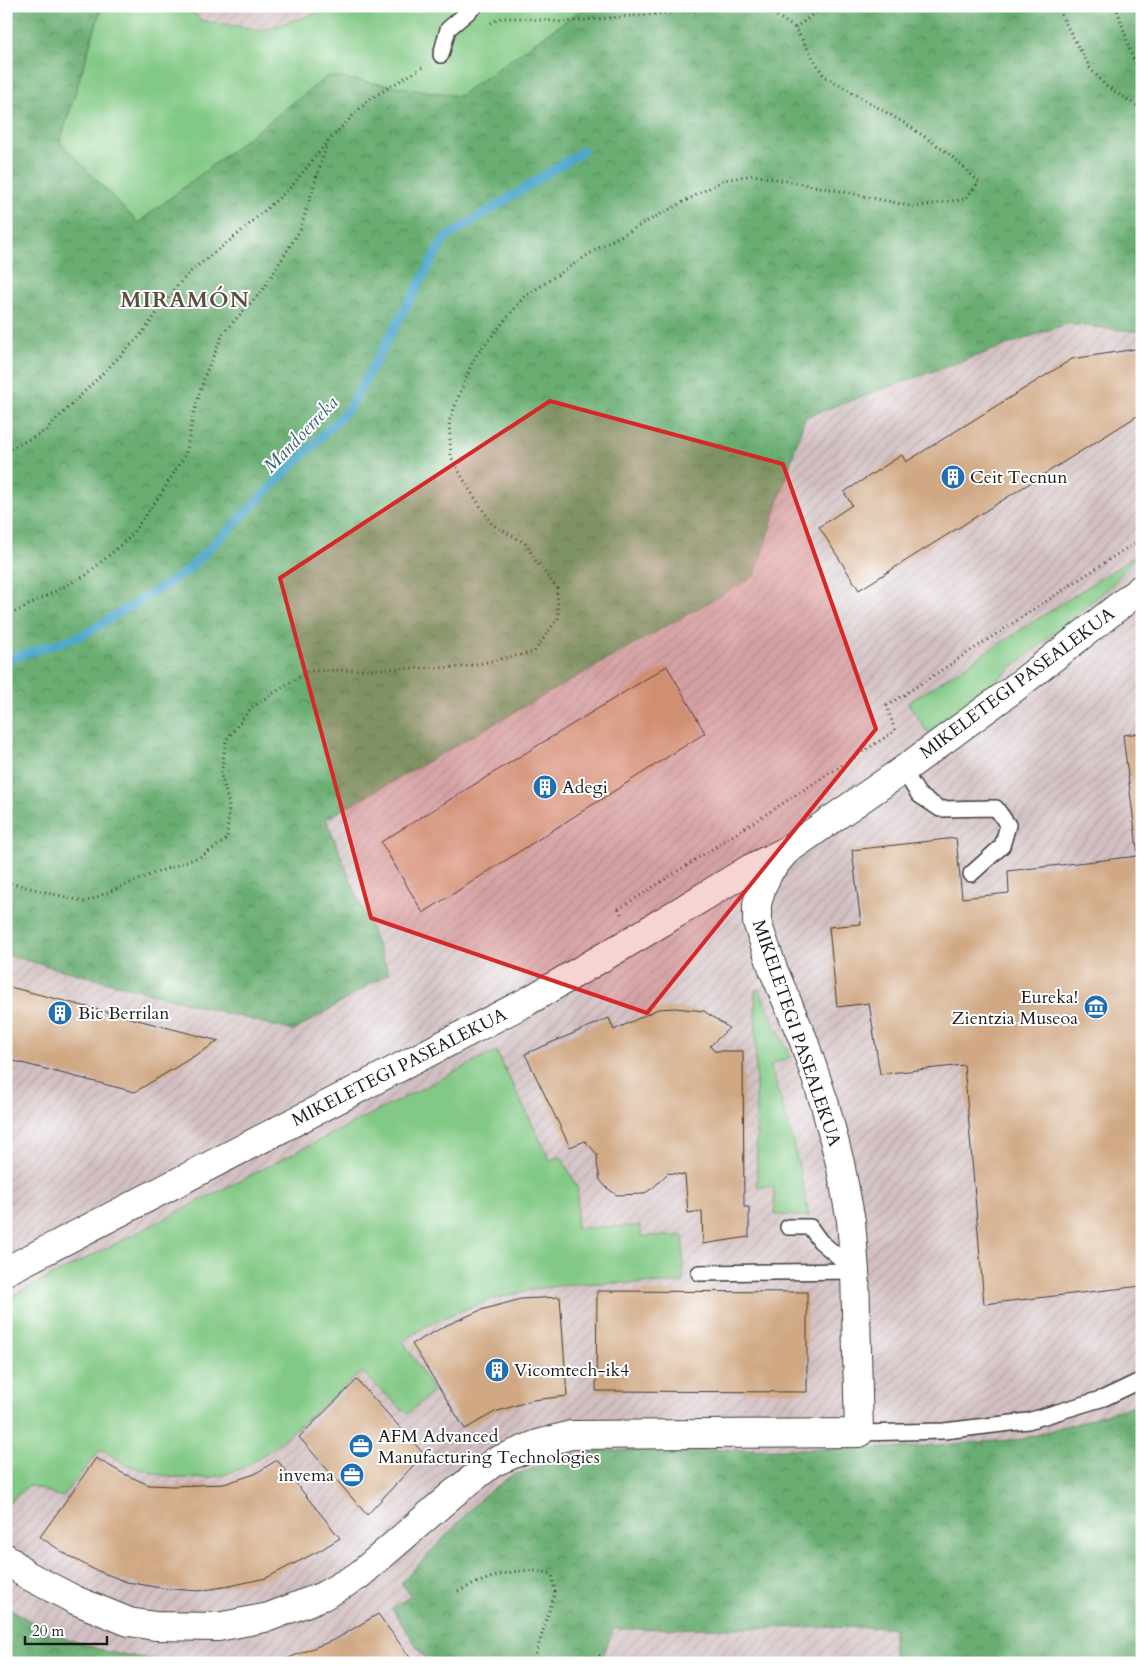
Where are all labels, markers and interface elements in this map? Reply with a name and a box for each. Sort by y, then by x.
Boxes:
district label: MIRAMÓN [120,285,250,315]
water label: Mandoerreka [257,390,344,479]
building icon: Ceit Tecnun [940,464,966,490]
place label: Ceit Tecnun [970,465,1068,490]
street label: MIKELETEGI PASEALEKUA [915,602,1120,765]
building icon: Adegi [532,774,558,800]
place label: Adegi [562,775,608,800]
street label: MIKELETEGI PASEALEKUA [746,916,847,1150]
place label: Eureka! Zientzia Museoa [952,985,1078,1031]
museum icon: Eureka! Zientzia Museoa [1083,994,1109,1020]
building icon: Bic Berrilan [47,1000,73,1026]
place label: Bic Berrilan [78,1001,170,1026]
street label: MIKELETEGI PASEALEKUA [287,1002,511,1133]
building icon: Vicomtech-ik4 [484,1357,510,1383]
place label: Vicomtech-ik4 [514,1358,629,1383]
place label: AFM Advanced Manufacturing Technologies [378,1424,600,1470]
office icon: AFM Advanced Manufacturing Technologies [348,1433,374,1459]
office icon: invema [339,1462,365,1488]
place label: invema [278,1463,334,1488]
scale bar [25,1614,108,1646]
text: 20 m [32,1621,64,1641]

